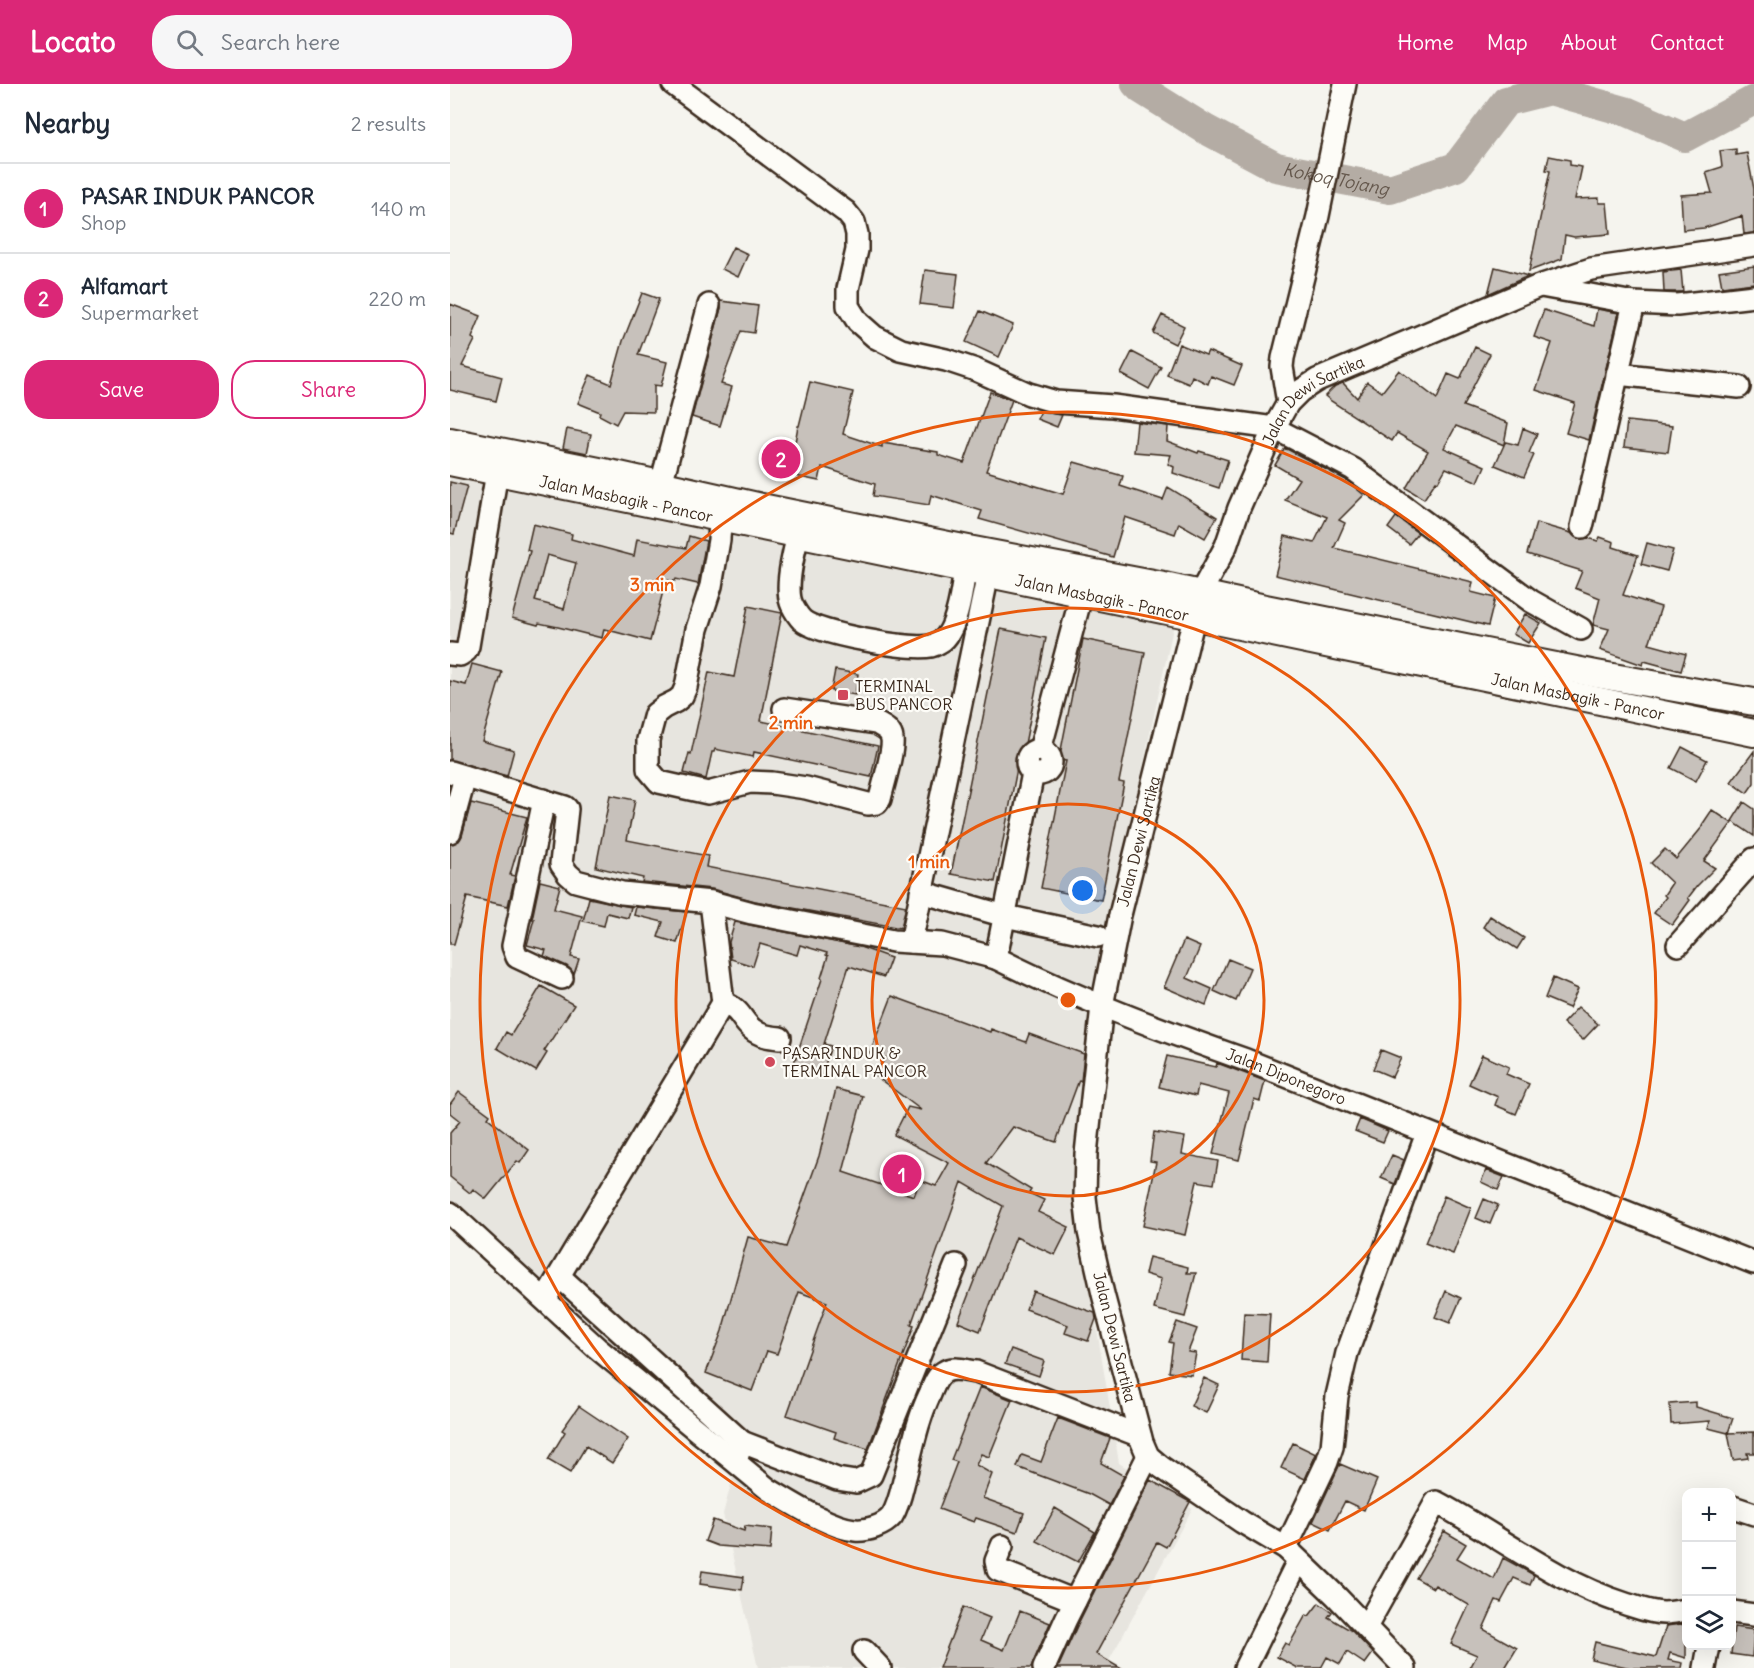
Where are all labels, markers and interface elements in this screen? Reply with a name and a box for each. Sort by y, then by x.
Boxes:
search box [152,15,572,69]
text: Locato [30,24,116,60]
icon: search [173,26,206,59]
text: Search here [221,28,340,56]
text: Home [1397,29,1454,56]
text: Map [1487,29,1528,56]
text: About [1561,29,1617,56]
text: Contact [1650,29,1724,56]
text: Nearby [24,107,110,140]
text: 2 results [351,111,426,136]
water label: Kokoq Tojang [1281,157,1393,200]
text: PASAR INDUK PANCOR [81,182,315,210]
text: 1 [40,196,47,221]
text: 140 m [371,196,426,221]
text: Shop [81,210,126,235]
text: Alfamart [81,272,168,300]
text: 2 [38,286,49,311]
text: 220 m [369,286,426,311]
text: Supermarket [81,300,199,325]
street label: Jalan Dewi Sartika [1258,351,1367,448]
button: Save [24,360,219,419]
button: Share [231,360,426,419]
pin: 2 [762,436,800,482]
street label: Jalan Masbagik - Pancor [538,471,715,526]
street label: Jalan Masbagik - Pancor [1014,570,1191,625]
text: 3 min [630,573,675,596]
street label: Jalan Masbagik - Pancor [1489,669,1667,724]
place label: TERMINAL BUS PANCOR [855,676,952,714]
marker: TERMINAL BUS PANCOR [836,688,850,702]
text: 2 min [769,711,814,734]
street label: Jalan Dewi Sartika [1113,774,1164,908]
text: 1 min [908,850,950,873]
your location [1068,876,1097,905]
centre of rings [1058,990,1078,1010]
place label: PASAR INDUK & TERMINAL PANCOR [782,1043,927,1081]
street label: Jalan Diponegoro [1223,1044,1349,1109]
marker: PASAR INDUK & TERMINAL PANCOR [763,1055,777,1069]
pin: 1 [882,1152,922,1196]
street label: Jalan Dewi Sartika [1089,1270,1141,1404]
map controls [1682,1488,1736,1650]
button: + [1682,1488,1736,1542]
button: − [1682,1542,1736,1596]
button: layers [1682,1596,1736,1650]

